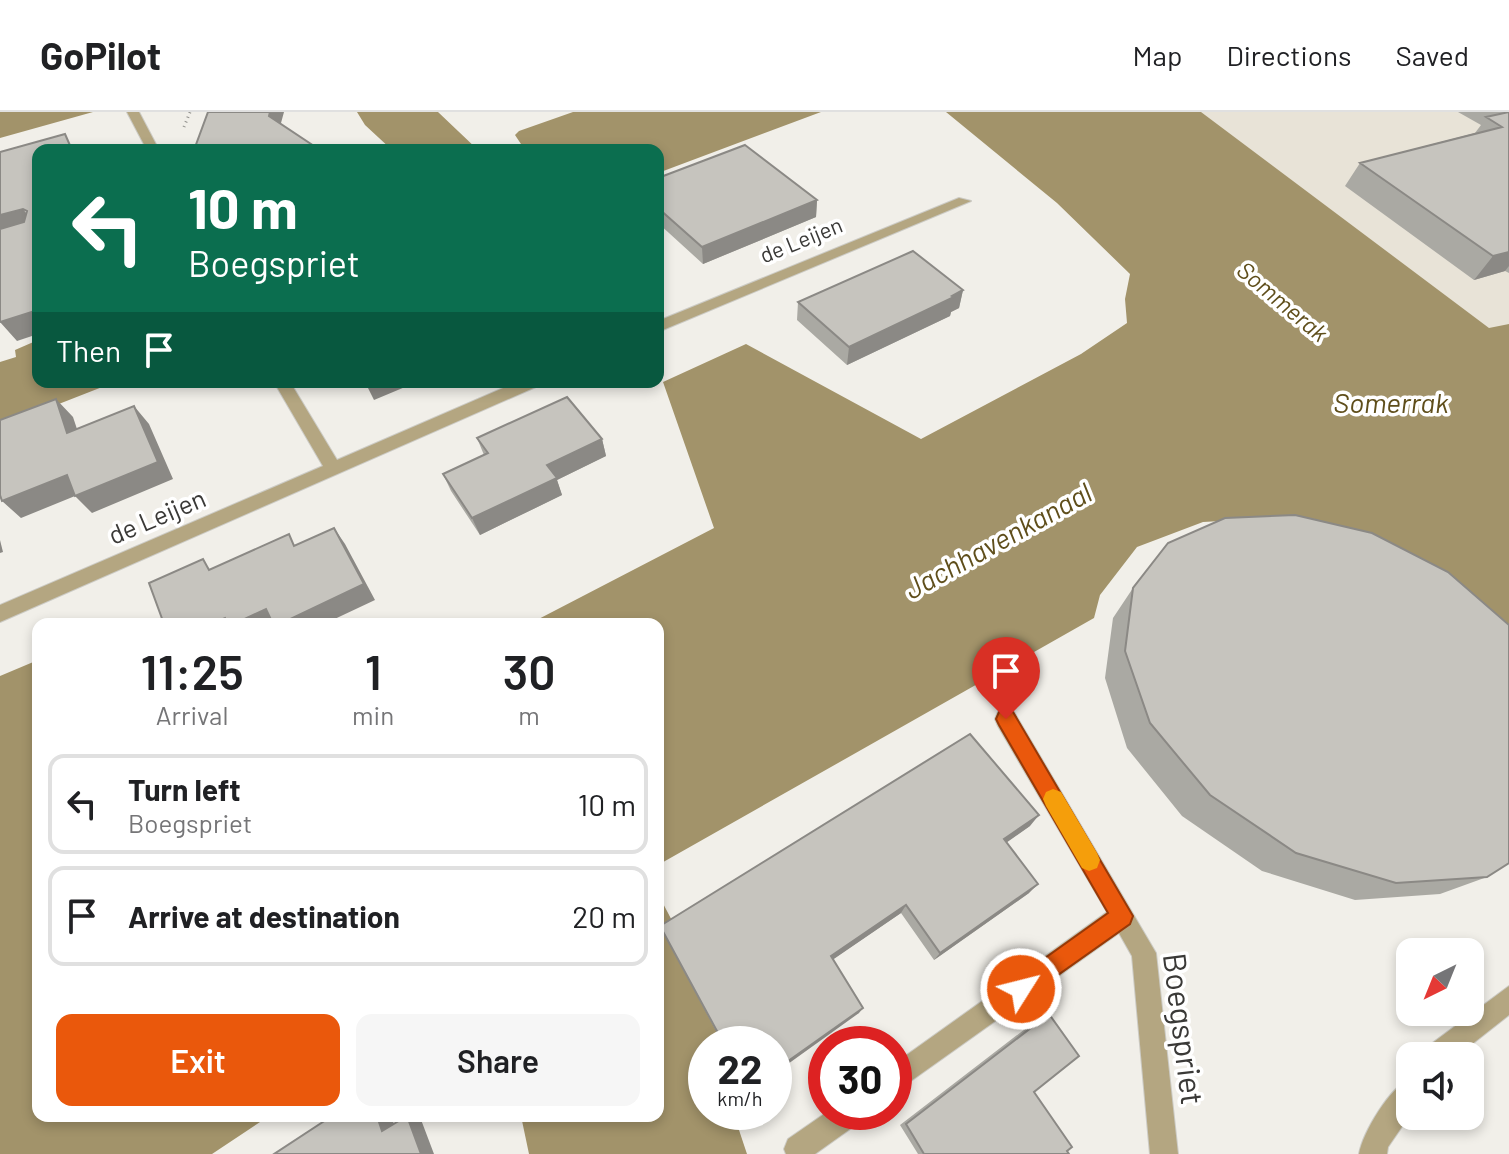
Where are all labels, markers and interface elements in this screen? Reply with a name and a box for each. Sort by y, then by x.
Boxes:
text: GoPilot [40,32,161,78]
text: Map [1133,38,1182,72]
text: Directions [1226,38,1352,72]
text: Saved [1396,38,1469,72]
text: 10 m [188,173,298,240]
icon: left [56,176,160,280]
street label: de Leijen [755,211,846,267]
text: Boegspriet [188,241,360,284]
water label: Sommerak [1232,255,1335,347]
icon: arrive [137,328,181,372]
text: Then [56,332,121,368]
water label: Somerrak [1333,385,1449,419]
water label: Jachhavenkanaal [898,475,1097,606]
street label: de Leijen [103,481,210,550]
pin [972,637,1040,719]
text: 11:25 [140,642,244,700]
text: 1 [365,642,382,700]
text: 30 [503,642,555,700]
icon: arrive [984,649,1028,693]
text: Arrival [156,699,228,730]
text: min [352,699,394,730]
text: m [518,699,540,730]
text: Turn left [128,771,241,807]
icon: left [60,782,104,826]
text: 10 m [578,786,636,822]
text: Boegspriet [128,807,252,838]
icon: arrive [60,894,104,938]
text: Arrive at destination [128,898,400,934]
text: 20 m [572,898,636,934]
north arrow [1396,938,1484,1026]
map controls [1396,938,1484,1130]
position arrow [979,947,1063,1031]
street label: Boegspriet [1157,951,1213,1107]
button: Exit [56,1014,340,1106]
button: Share [356,1014,640,1106]
speed limit sign: 30 [808,1026,912,1130]
button: sound [1396,1042,1484,1130]
text: 22 [718,1044,762,1092]
text: km/h [717,1086,763,1110]

